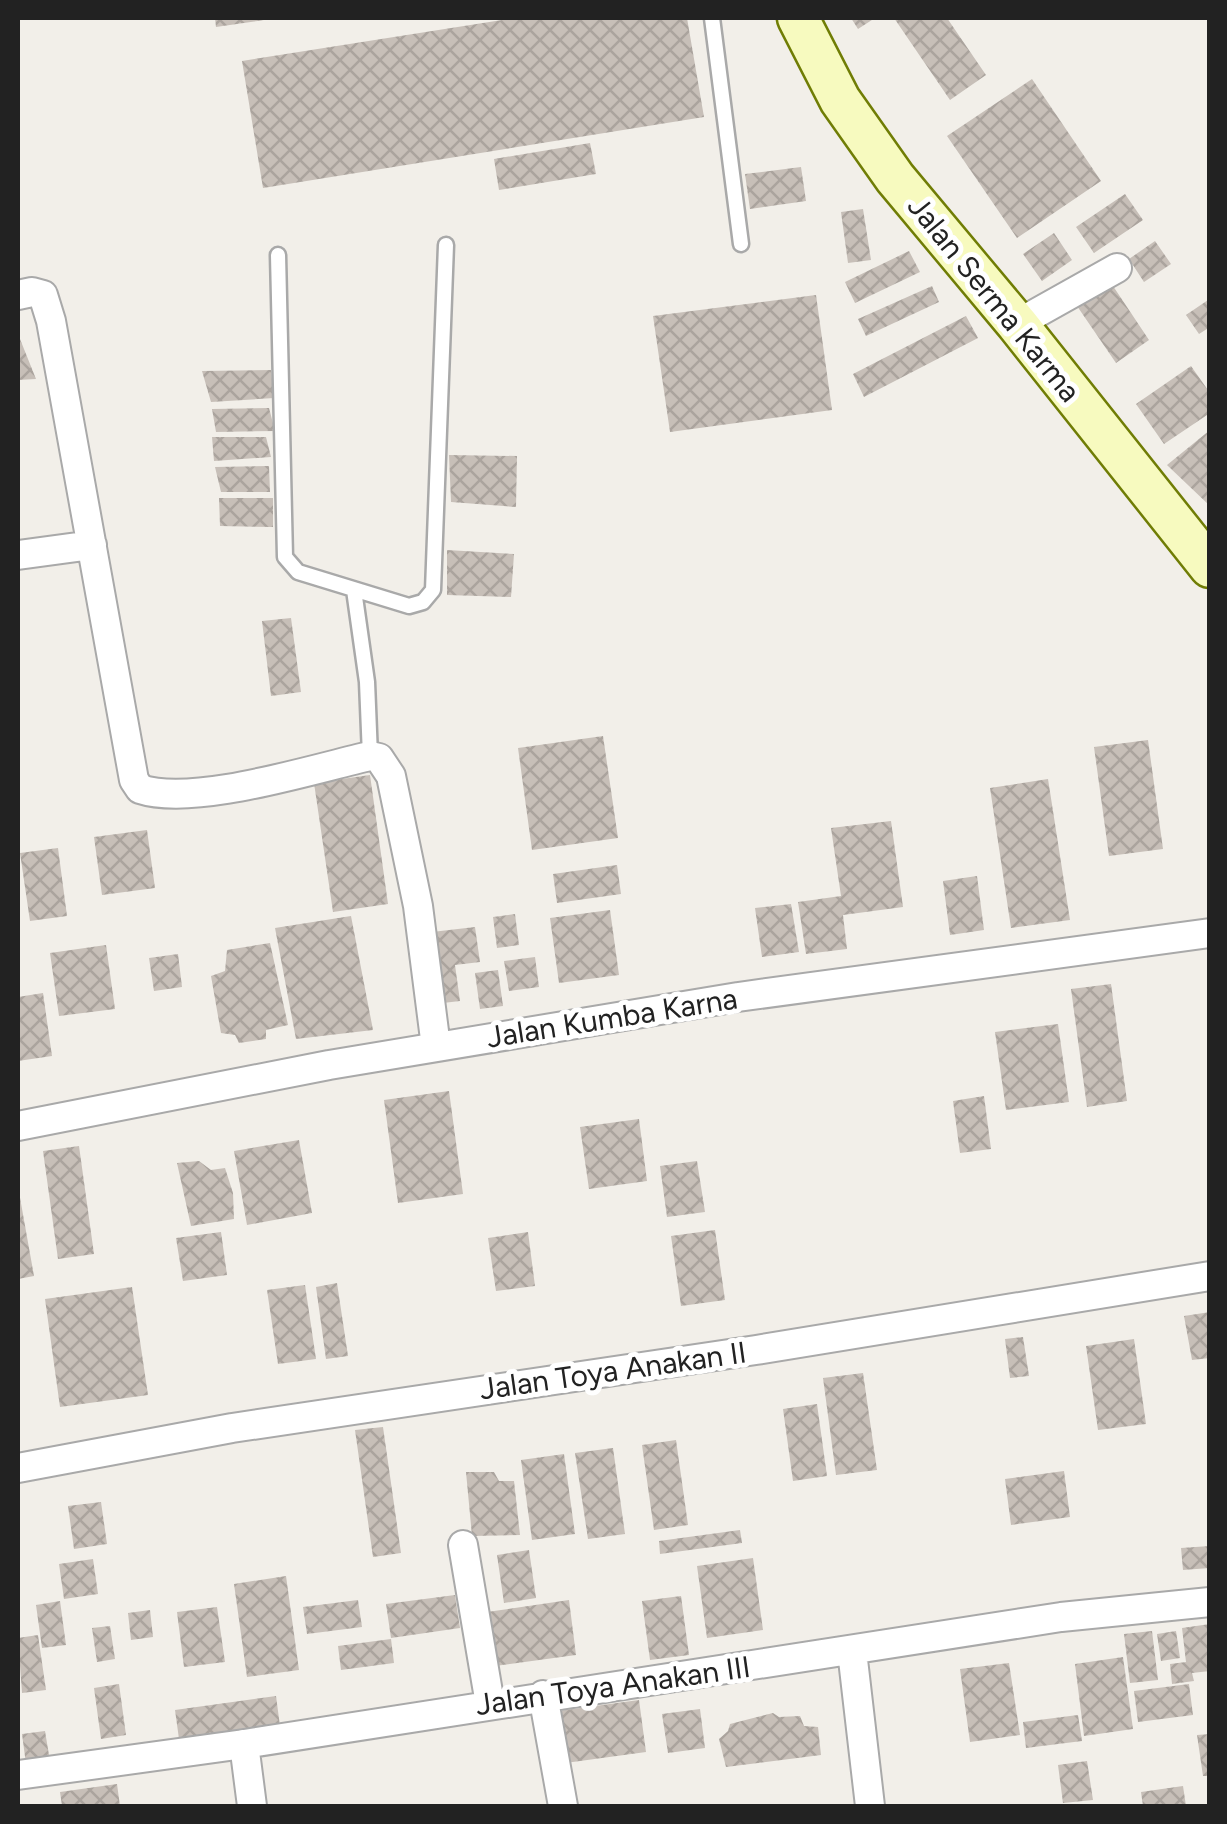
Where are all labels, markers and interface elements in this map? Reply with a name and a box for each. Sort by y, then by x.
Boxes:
street label: Jalan Serma Karma [900,188,1089,409]
street label: Jalan Kumba Karna [484,979,740,1056]
street label: Jalan Toya Anakan II [477,1333,749,1408]
street label: Jalan Toya Anakan III [473,1648,753,1723]

